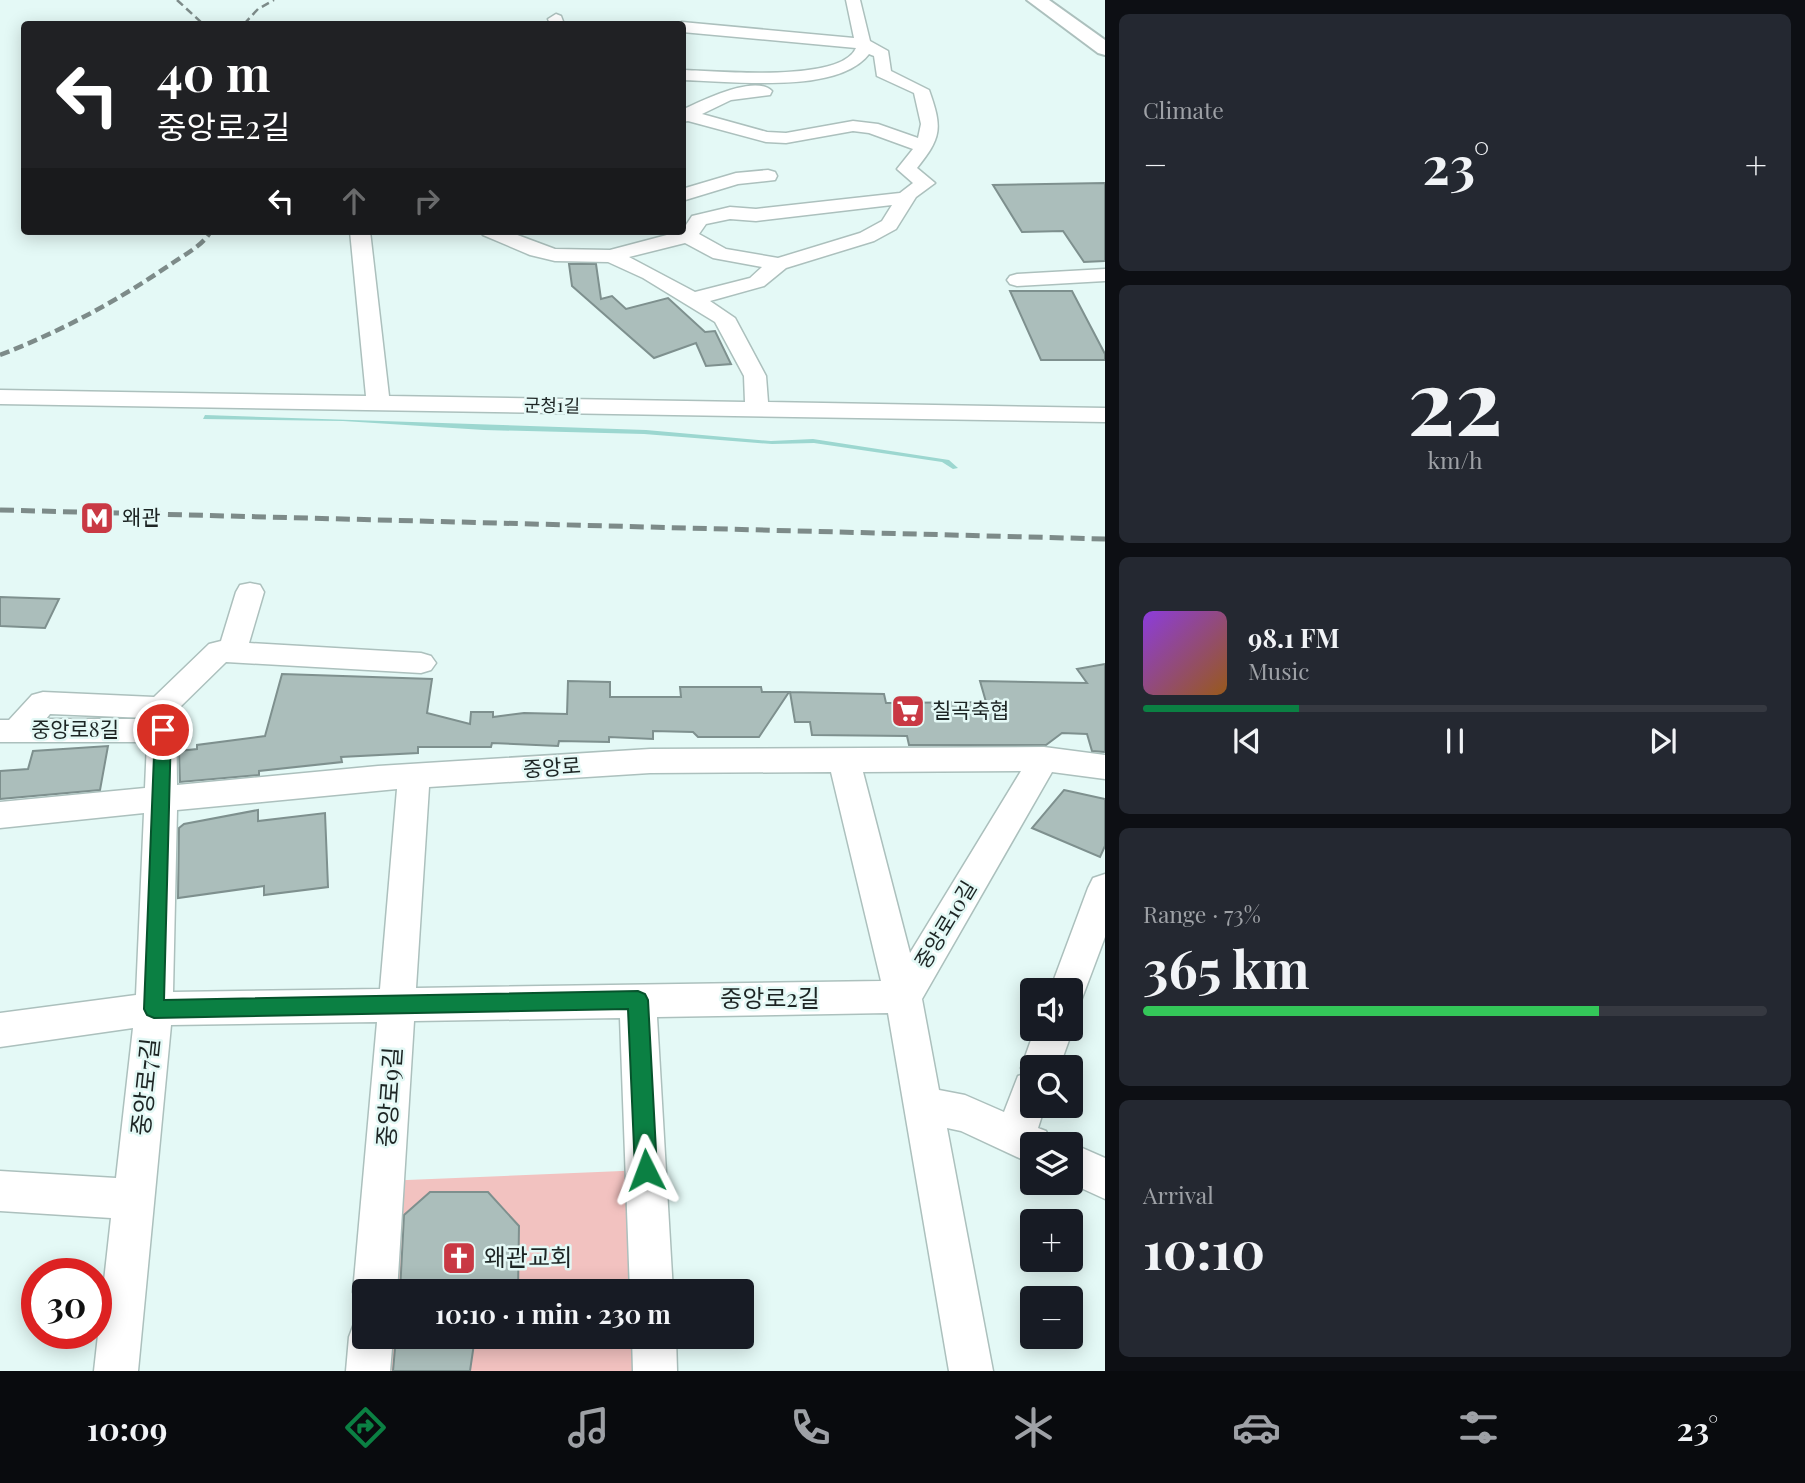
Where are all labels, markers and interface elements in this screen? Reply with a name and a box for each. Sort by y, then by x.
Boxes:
text: 40 m [157,39,270,104]
icon: left [42,49,133,140]
text: Climate [1143,94,1224,125]
text: 중앙로2길 [157,104,290,147]
text: 23° [1423,129,1490,198]
text: − [1143,138,1168,189]
text: + [1745,138,1767,189]
icon: left [262,182,300,220]
icon: ahead [335,182,373,220]
icon: right [408,182,446,220]
text: 22 [1407,338,1503,459]
street label: 군청1길 [524,393,580,417]
text: km/h [1427,444,1483,475]
metro station icon: 왜관 [78,499,116,537]
place label: 왜관 [122,502,161,530]
text: 98.1 FM [1248,620,1340,655]
text: Music [1248,655,1309,686]
supermarket icon: 칠곡축협 [889,692,927,730]
place label: 칠곡축협 [932,695,1009,723]
pin [133,700,193,760]
icon: arrive [144,711,182,749]
street label: 중앙로8길 [31,714,119,742]
icon: previous [1228,722,1266,760]
icon: pause [1436,722,1474,760]
icon: next [1644,722,1682,760]
street label: 중앙로 [522,750,582,782]
street label: 중앙로10길 [907,875,981,973]
text: Range · 73% [1143,898,1261,929]
text: 365 km [1143,933,1310,1002]
map controls [1020,978,1083,1349]
button: sound [1020,978,1083,1041]
street label: 중앙로2길 [720,981,820,1013]
street label: 중앙로7길 [123,1036,165,1137]
street label: 중앙로9길 [369,1046,407,1148]
button: search [1020,1055,1083,1118]
button: layers [1020,1132,1083,1195]
position arrow [609,1133,683,1207]
text: Arrival [1143,1179,1214,1210]
button: + [1020,1209,1083,1272]
text: 10:10 [1143,1214,1265,1283]
church icon: 왜관교회 [440,1239,478,1277]
place label: 왜관교회 [484,1240,572,1272]
speed limit sign: 30 [21,1258,112,1349]
button: − [1020,1286,1083,1349]
text: 10:10 · 1 min · 230 m [435,1296,671,1331]
icon: directions [341,1403,390,1452]
icon: music [564,1403,613,1452]
icon: phone [786,1403,835,1452]
icon: climate [1009,1403,1058,1452]
icon: car [1232,1403,1281,1452]
icon: filters [1454,1403,1503,1452]
text: 10:09 [87,1406,167,1449]
text: 23° [1677,1406,1718,1449]

